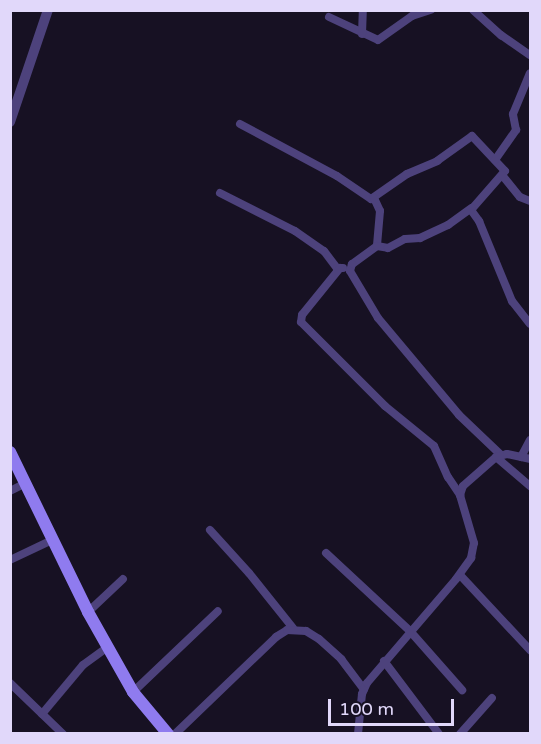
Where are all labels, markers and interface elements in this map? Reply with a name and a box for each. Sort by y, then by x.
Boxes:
scale bar [331,687,457,725]
text: 100 m [339,698,394,720]

